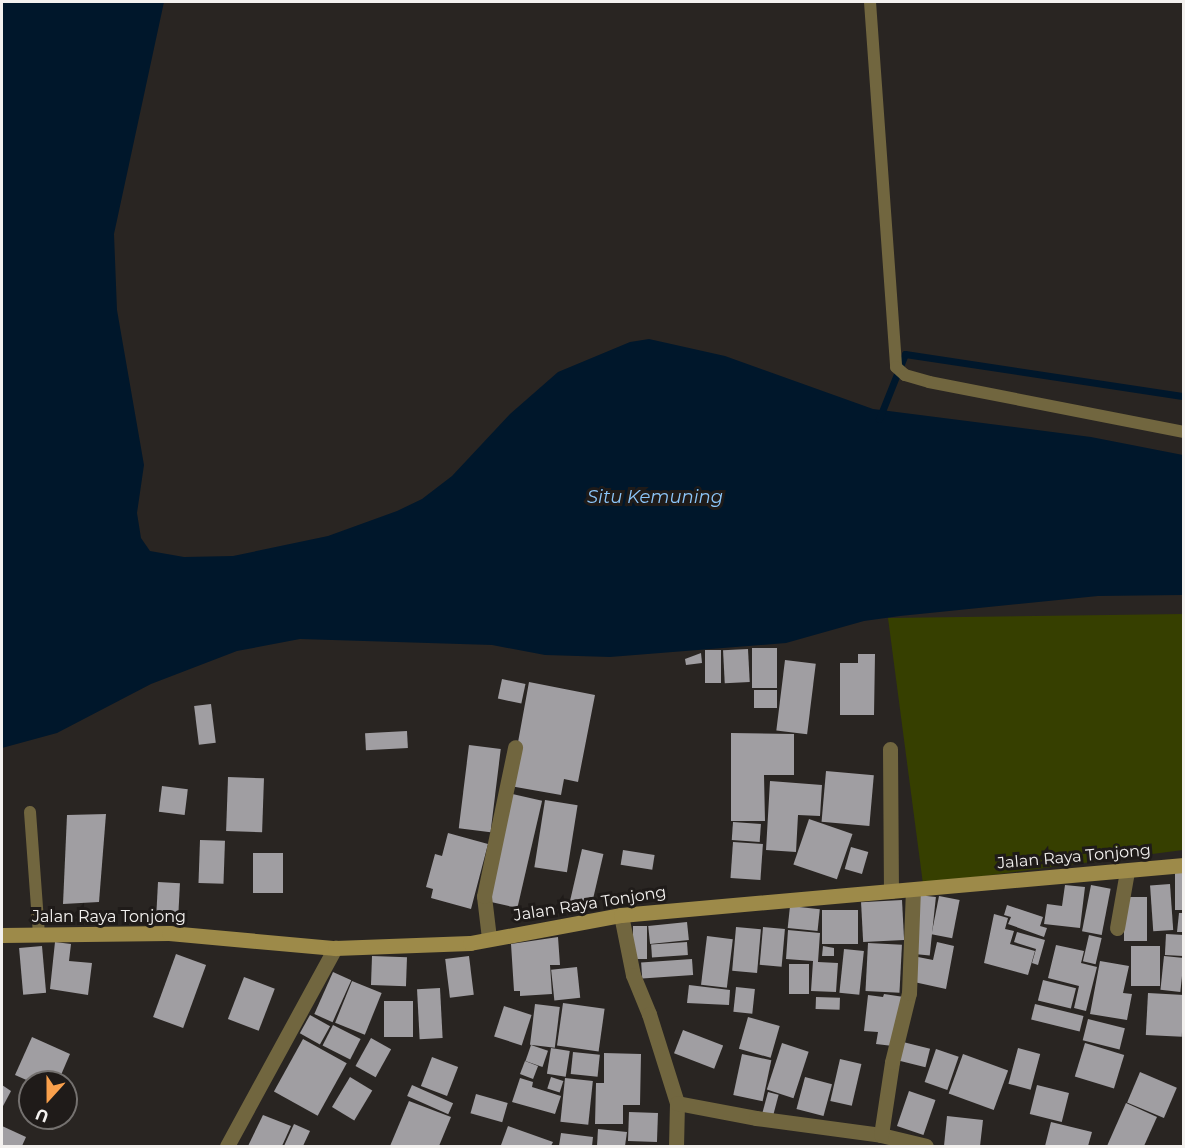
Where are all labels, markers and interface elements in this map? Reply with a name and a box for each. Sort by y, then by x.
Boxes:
water label: Situ Kemuning [587,486,723,508]
street label: Jalan Raya Tonjong [996,841,1152,873]
street label: Jalan Raya Tonjong [512,882,668,926]
street label: Jalan Raya Tonjong [32,907,186,927]
north arrow [18,1070,78,1130]
text: U [33,1104,51,1127]

